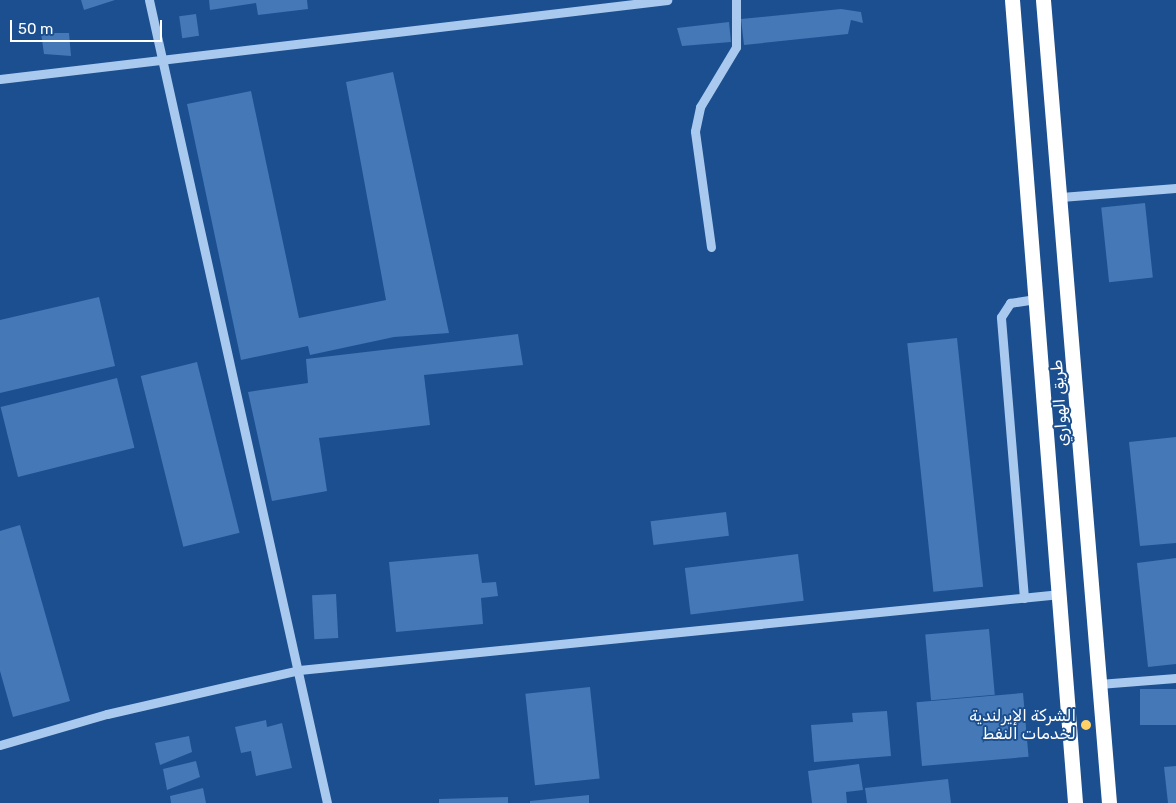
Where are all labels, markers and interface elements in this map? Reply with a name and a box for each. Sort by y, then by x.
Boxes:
scale bar [12,10,165,42]
text: 50 m [18,20,53,38]
street label: طريق الهواري [1047,359,1073,447]
place label: الشركة الإيرلندية لخدمات النفط [969,706,1076,744]
marker: الشركة الإيرلندية لخدمات النفط [1080,719,1092,731]

